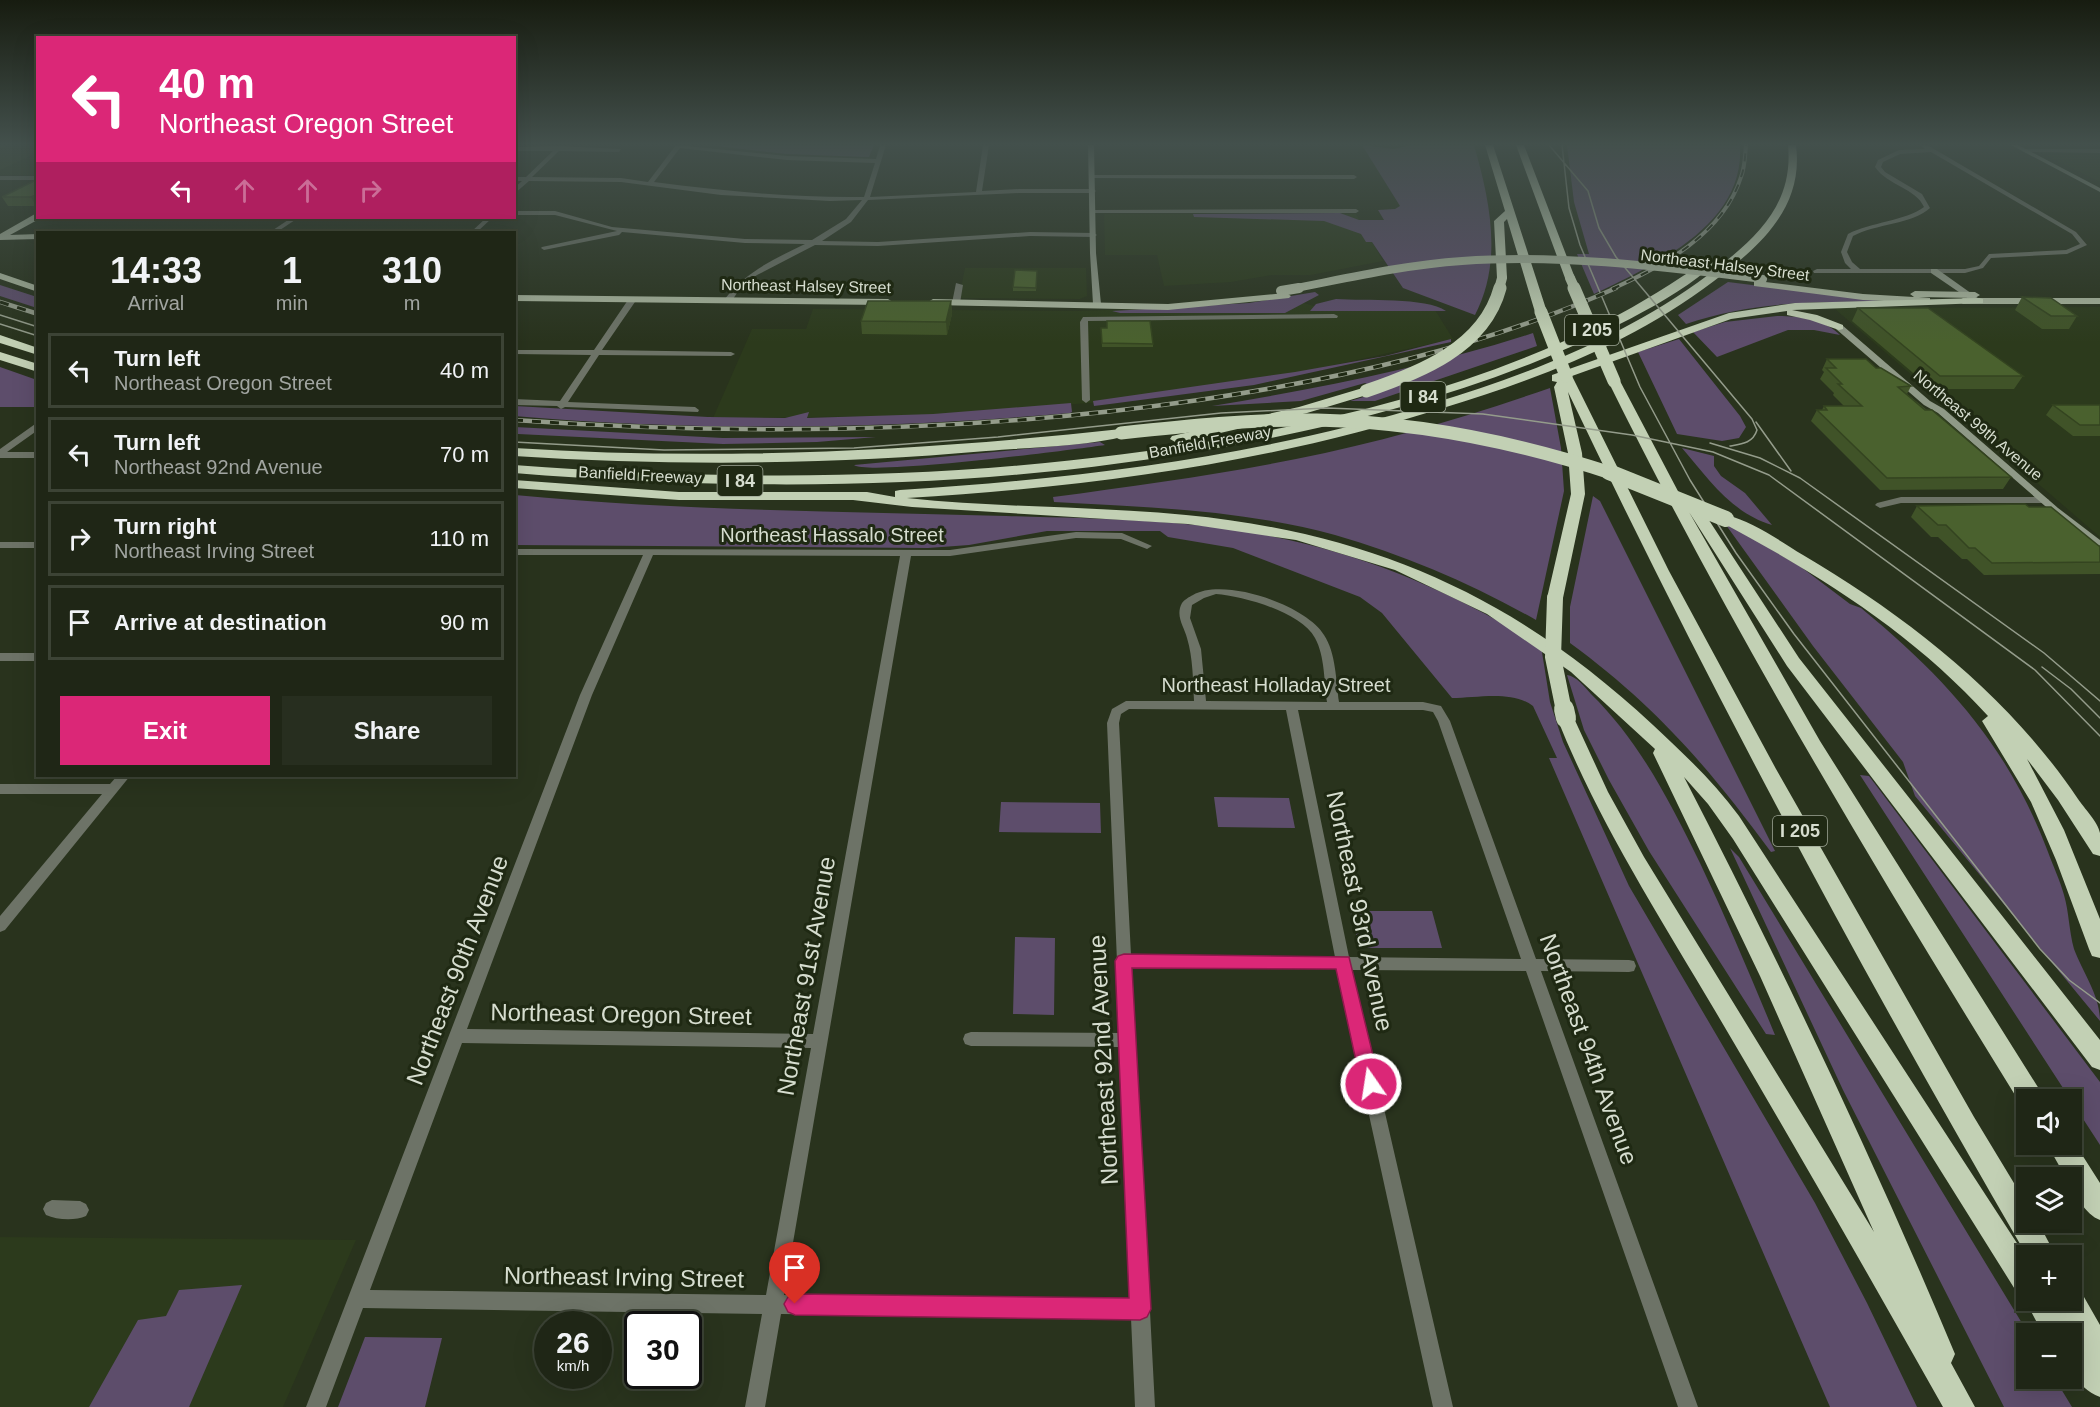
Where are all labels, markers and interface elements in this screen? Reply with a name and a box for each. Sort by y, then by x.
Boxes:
icon: left [60,60,138,138]
text: 40 m [159,60,255,107]
text: Northeast Oregon Street [159,109,453,139]
icon: left [165,174,198,207]
icon: ahead [228,174,261,207]
icon: ahead [291,174,324,207]
icon: right [354,174,387,207]
street label: Northeast Halsey Street [1640,246,1811,284]
text: 14:33 [110,250,202,291]
text: 1 [282,250,302,291]
text: 310 [382,250,442,291]
street label: Northeast Halsey Street [721,276,892,296]
text: Arrival [128,292,184,314]
text: min [276,292,308,314]
text: m [404,292,420,314]
road number: I 205 [1565,315,1619,345]
text: Turn left [114,346,200,371]
icon: left [63,354,96,387]
text: 40 m [440,358,489,383]
street label: Northeast 99th Avenue [1910,366,2046,484]
text: Northeast Oregon Street [114,372,332,394]
road number: I 84 [1400,382,1446,412]
street label: Banfield Freeway [1148,423,1272,461]
text: Turn left [114,430,200,455]
icon: left [63,438,96,471]
text: 70 m [440,442,489,467]
text: Northeast 92nd Avenue [114,456,323,478]
street label: Banfield Freeway [578,463,702,487]
road number: I 84 [718,466,762,496]
text: Turn right [114,514,216,539]
icon: right [63,522,96,555]
street label: Northeast Hassalo Street [720,524,944,546]
text: 110 m [429,526,489,551]
text: Northeast Irving Street [114,540,314,562]
icon: arrive [63,606,96,639]
text: Arrive at destination [114,610,327,635]
text: 90 m [440,610,489,635]
street label: Northeast Holladay Street [1161,674,1391,696]
button: Exit [60,696,270,765]
button: Share [282,696,492,765]
street label: Northeast 93rd Avenue [1321,788,1399,1034]
road number: I 205 [1773,816,1827,846]
street label: Northeast 90th Avenue [401,851,513,1089]
street label: Northeast 91st Avenue [772,854,840,1098]
street label: Northeast 94th Avenue [1535,930,1643,1168]
street label: Northeast 92nd Avenue [1083,934,1123,1186]
street label: Northeast Oregon Street [490,998,752,1030]
position arrow [1339,1052,1403,1116]
map controls [2016,1089,2082,1389]
button: sound [2016,1089,2082,1155]
button: layers [2016,1167,2082,1233]
pin [769,1242,820,1304]
button: + [2016,1245,2082,1311]
icon: arrive [778,1251,811,1284]
street label: Northeast Irving Street [504,1261,745,1293]
speed limit sign: 30 [624,1311,702,1389]
button: − [2016,1323,2082,1389]
text: 26 [556,1326,590,1359]
text: km/h [557,1357,589,1374]

